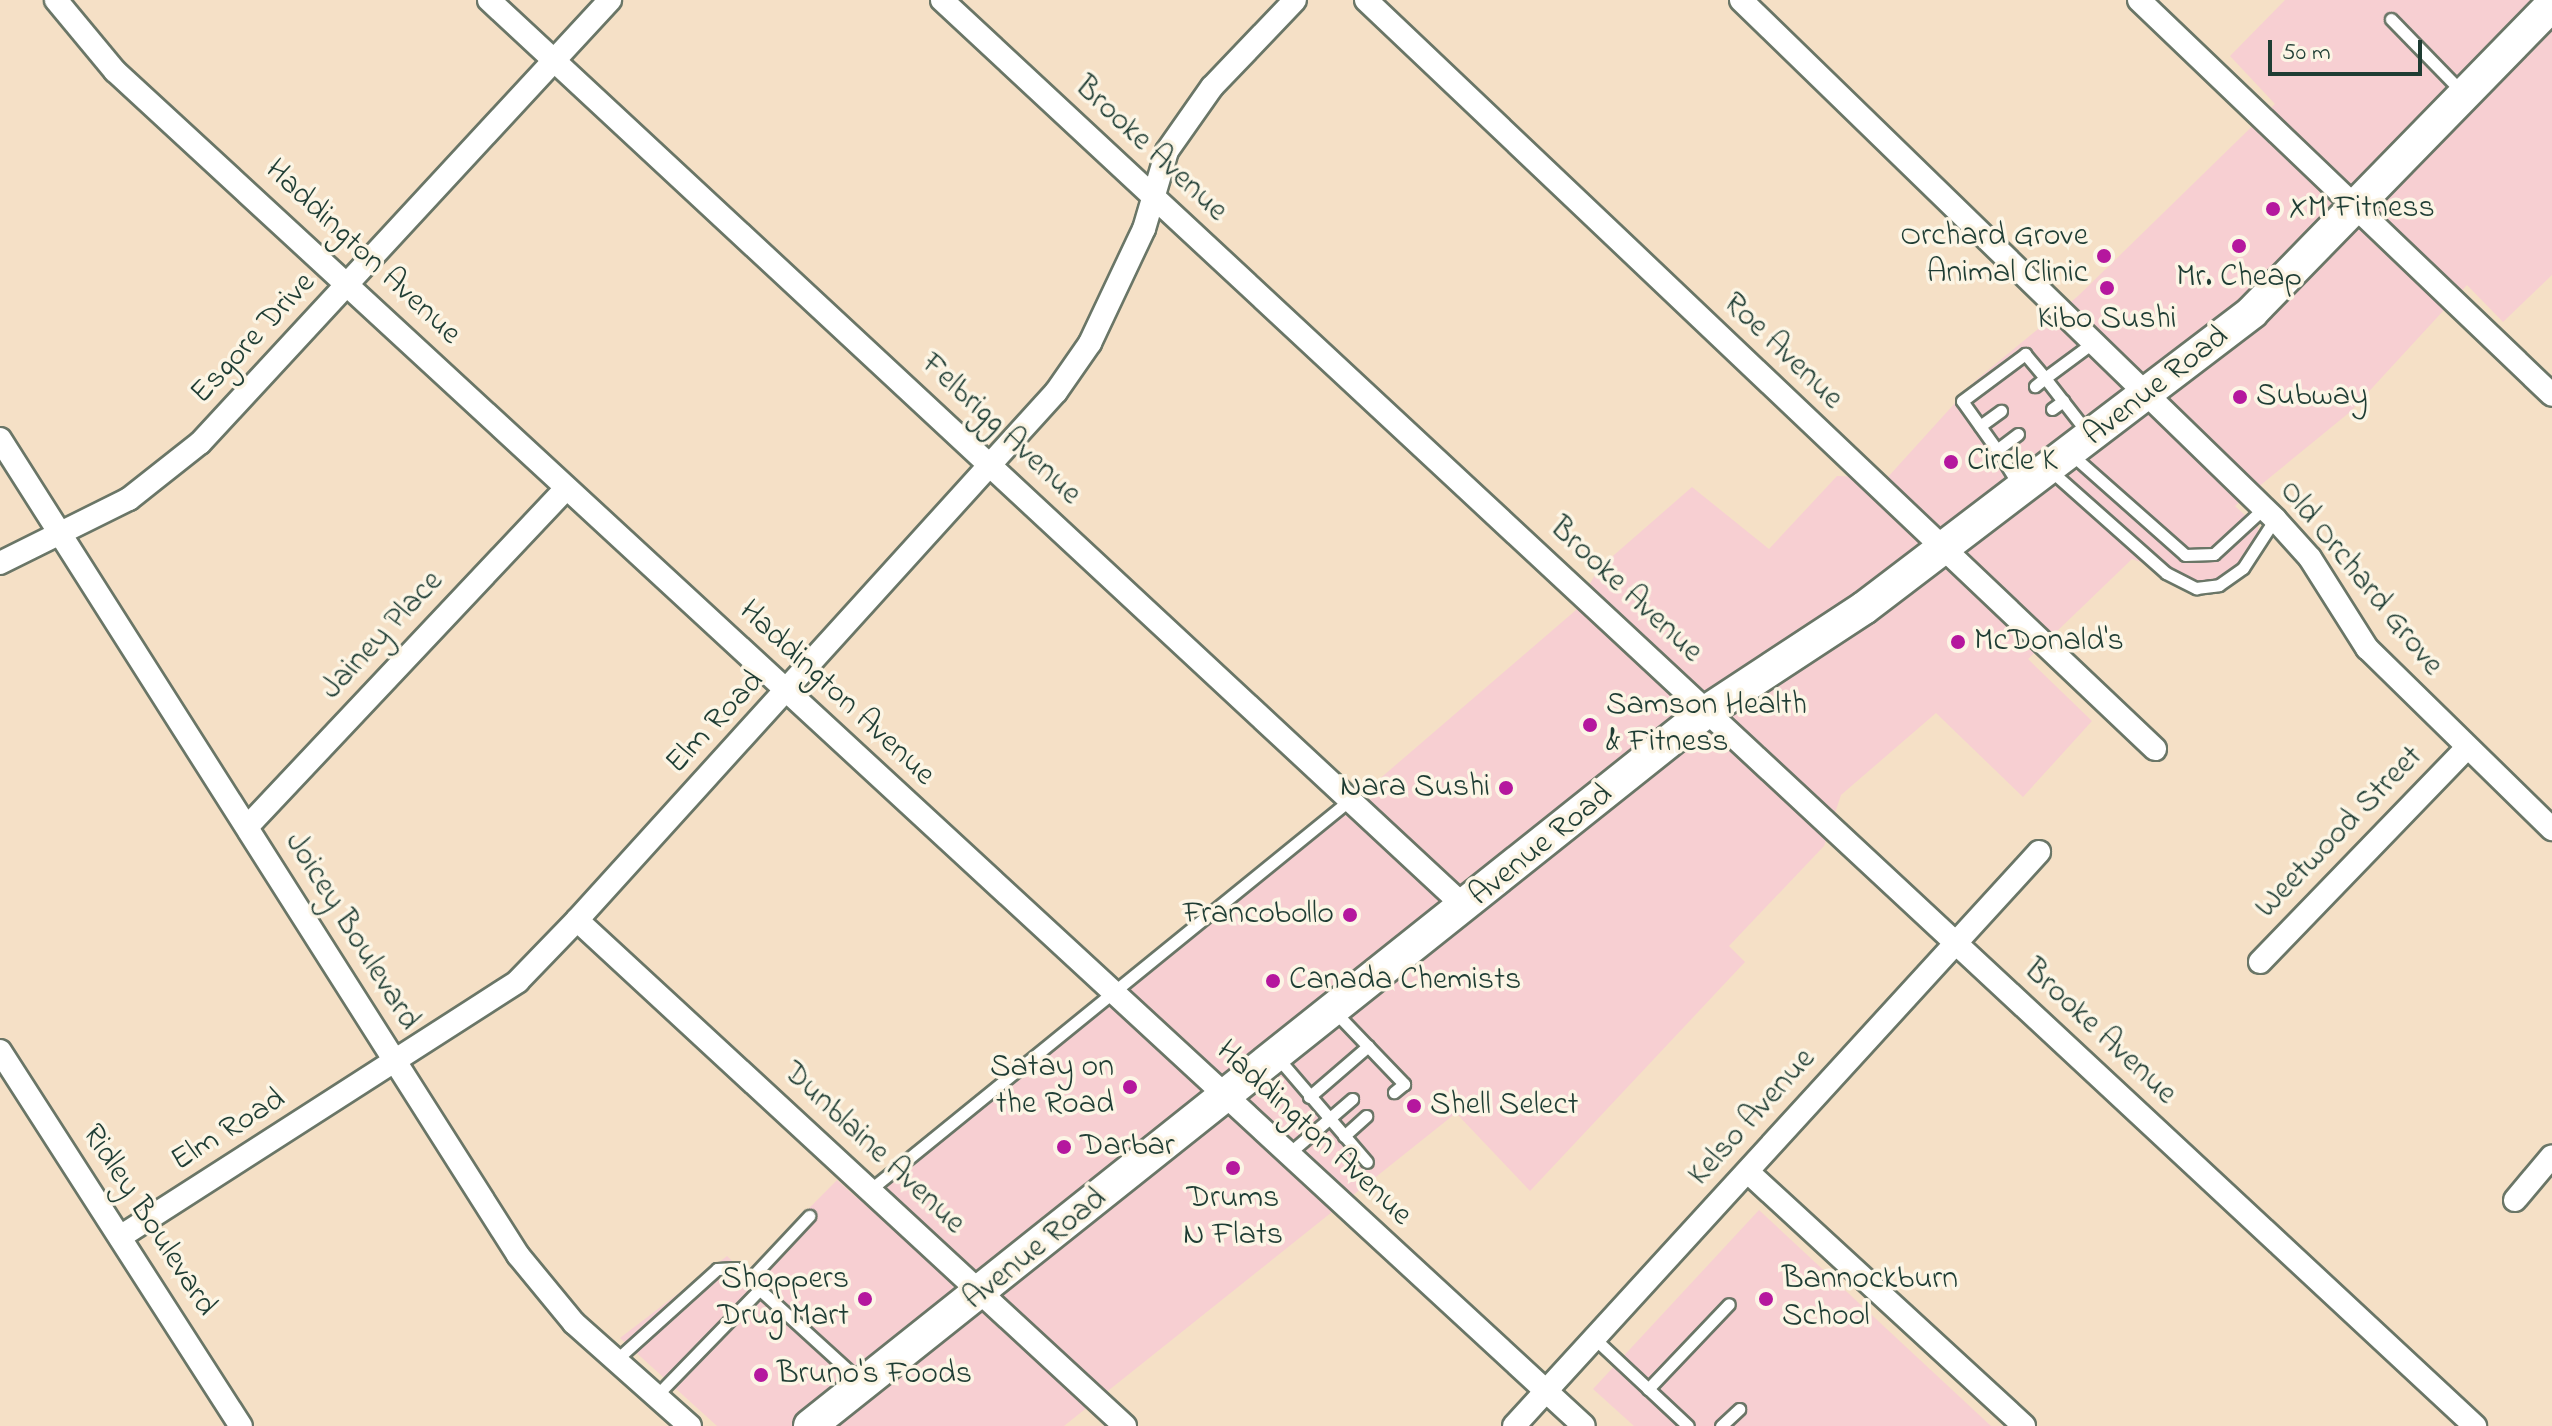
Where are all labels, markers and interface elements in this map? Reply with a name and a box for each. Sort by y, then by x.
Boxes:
scale bar [2272,24,2426,74]
text: 50 m [2282,36,2331,71]
street label: Brooke Avenue [1065,69,1235,231]
street label: Haddington Avenue [256,152,468,354]
place label: XM Fitness [2289,190,2435,228]
marker: XM Fitness [2264,200,2282,218]
place label: Orchard Grove Animal Clinic [1900,219,2088,294]
marker: Mr. Cheap [2230,237,2248,255]
marker: Orchard Grove Animal Clinic [2095,247,2113,265]
place label: Mr. Cheap [2176,259,2302,297]
street label: Esgore Drive [183,265,325,413]
marker: Kibo Sushi [2098,279,2116,297]
street label: Roe Avenue [1714,285,1850,419]
place label: Kibo Sushi [2038,301,2176,339]
street label: Avenue Road [2077,319,2237,455]
street label: Felbrigg Avenue [912,346,1088,514]
place label: Subway [2256,378,2368,416]
marker: Subway [2231,388,2249,406]
place label: Circle K [1967,443,2058,481]
marker: Circle K [1942,453,1960,471]
street label: Old Orchard Grove [2270,474,2450,684]
street label: Brooke Avenue [1540,510,1710,672]
street label: Jainey Place [314,564,452,708]
street label: Haddington Avenue [730,593,942,795]
place label: McDonald's [1974,623,2124,661]
marker: McDonald's [1949,633,1967,651]
street label: Elm Road [659,663,773,783]
place label: Samson Health & Fitness [1606,688,1807,763]
marker: Samson Health & Fitness [1581,716,1599,734]
street label: Weetwood Street [2248,739,2432,927]
place label: Nara Sushi [1340,769,1490,807]
street label: Avenue Road [1463,777,1621,915]
marker: Nara Sushi [1497,779,1515,797]
street label: Joicey Boulevard [275,826,427,1038]
place label: Francobollo [1183,896,1334,934]
marker: Francobollo [1341,906,1359,924]
street label: Brooke Avenue [2014,952,2184,1114]
place label: Canada Chemists [1289,962,1521,1000]
marker: Canada Chemists [1264,972,1282,990]
street label: Haddington Avenue [1207,1033,1419,1235]
street label: Kelso Avenue [1681,1041,1825,1195]
place label: Satay on the Road [990,1050,1114,1125]
street label: Dunblaine Avenue [774,1055,972,1243]
marker: Satay on the Road [1121,1078,1139,1096]
street label: Elm Road [165,1081,293,1181]
place label: Shell Select [1430,1087,1578,1125]
marker: Shell Select [1405,1097,1423,1115]
street label: Ridley Boulevard [72,1118,224,1324]
place label: Darbar [1080,1128,1175,1166]
marker: Darbar [1055,1138,1073,1156]
marker: Drums N Flats [1224,1159,1242,1177]
street label: Avenue Road [957,1181,1115,1319]
place label: Drums N Flats [1183,1181,1283,1256]
place label: Shoppers Drug Mart [718,1262,849,1337]
place label: Bannockburn School [1782,1262,1958,1337]
marker: Shoppers Drug Mart [856,1290,874,1308]
marker: Bannockburn School [1757,1290,1775,1308]
place label: Bruno's Foods [777,1356,972,1394]
marker: Bruno's Foods [752,1366,770,1384]

